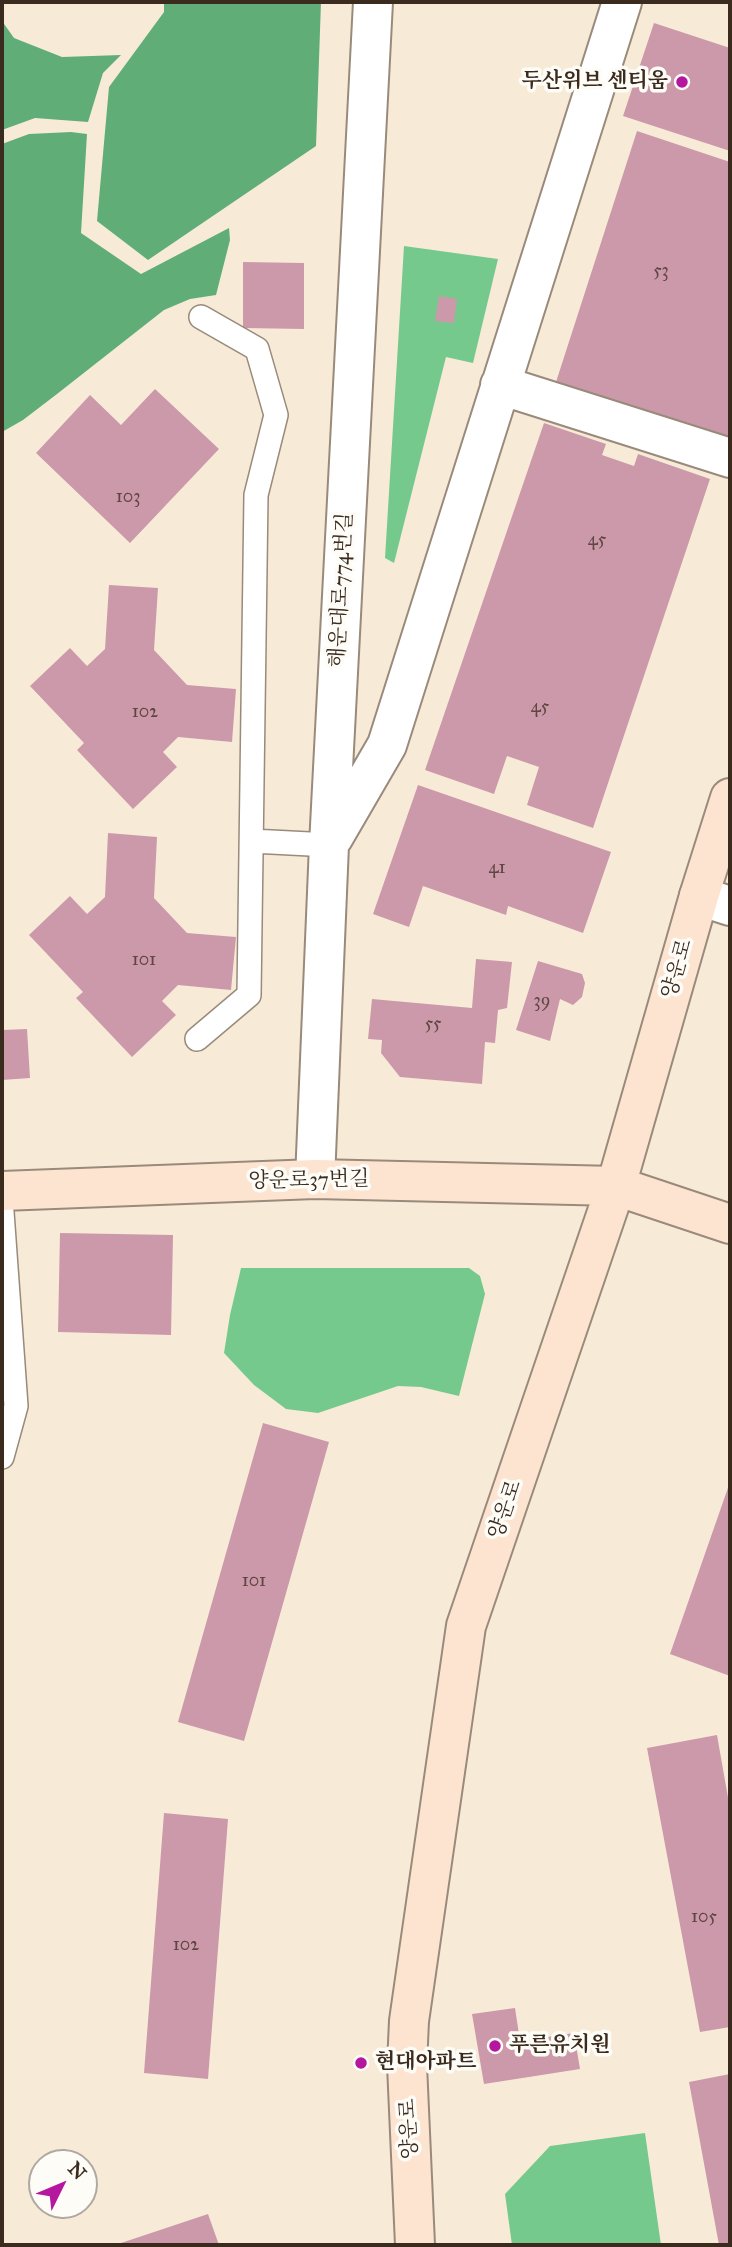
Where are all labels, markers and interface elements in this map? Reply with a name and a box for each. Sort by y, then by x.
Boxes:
place label: 두산위브 센티움 [521,69,668,95]
marker: 두산위브 센티움 [674,74,690,90]
house number: 53 [653,261,669,283]
house number: 103 [116,487,140,509]
street label: 해운대로774번길 [325,512,359,668]
house number: 45 [588,530,606,552]
house number: 45 [531,697,549,719]
house number: 102 [132,702,158,724]
house number: 41 [488,858,506,880]
street label: 양운로 [658,936,698,1002]
house number: 101 [132,950,156,972]
house number: 39 [534,991,550,1013]
house number: 55 [425,1014,441,1036]
street label: 양운로37번길 [248,1167,370,1195]
street label: 양운로 [484,1477,528,1543]
house number: 101 [242,1571,266,1593]
house number: 105 [691,1907,717,1929]
house number: 102 [173,1935,199,1957]
place label: 푸른유치원 [509,2033,610,2059]
marker: 푸른유치원 [487,2038,503,2054]
place label: 현대아파트 [375,2050,476,2076]
marker: 현대아파트 [353,2055,369,2071]
street label: 양운로 [396,2098,424,2160]
north arrow [28,2149,98,2219]
text: N [63,2157,91,2184]

